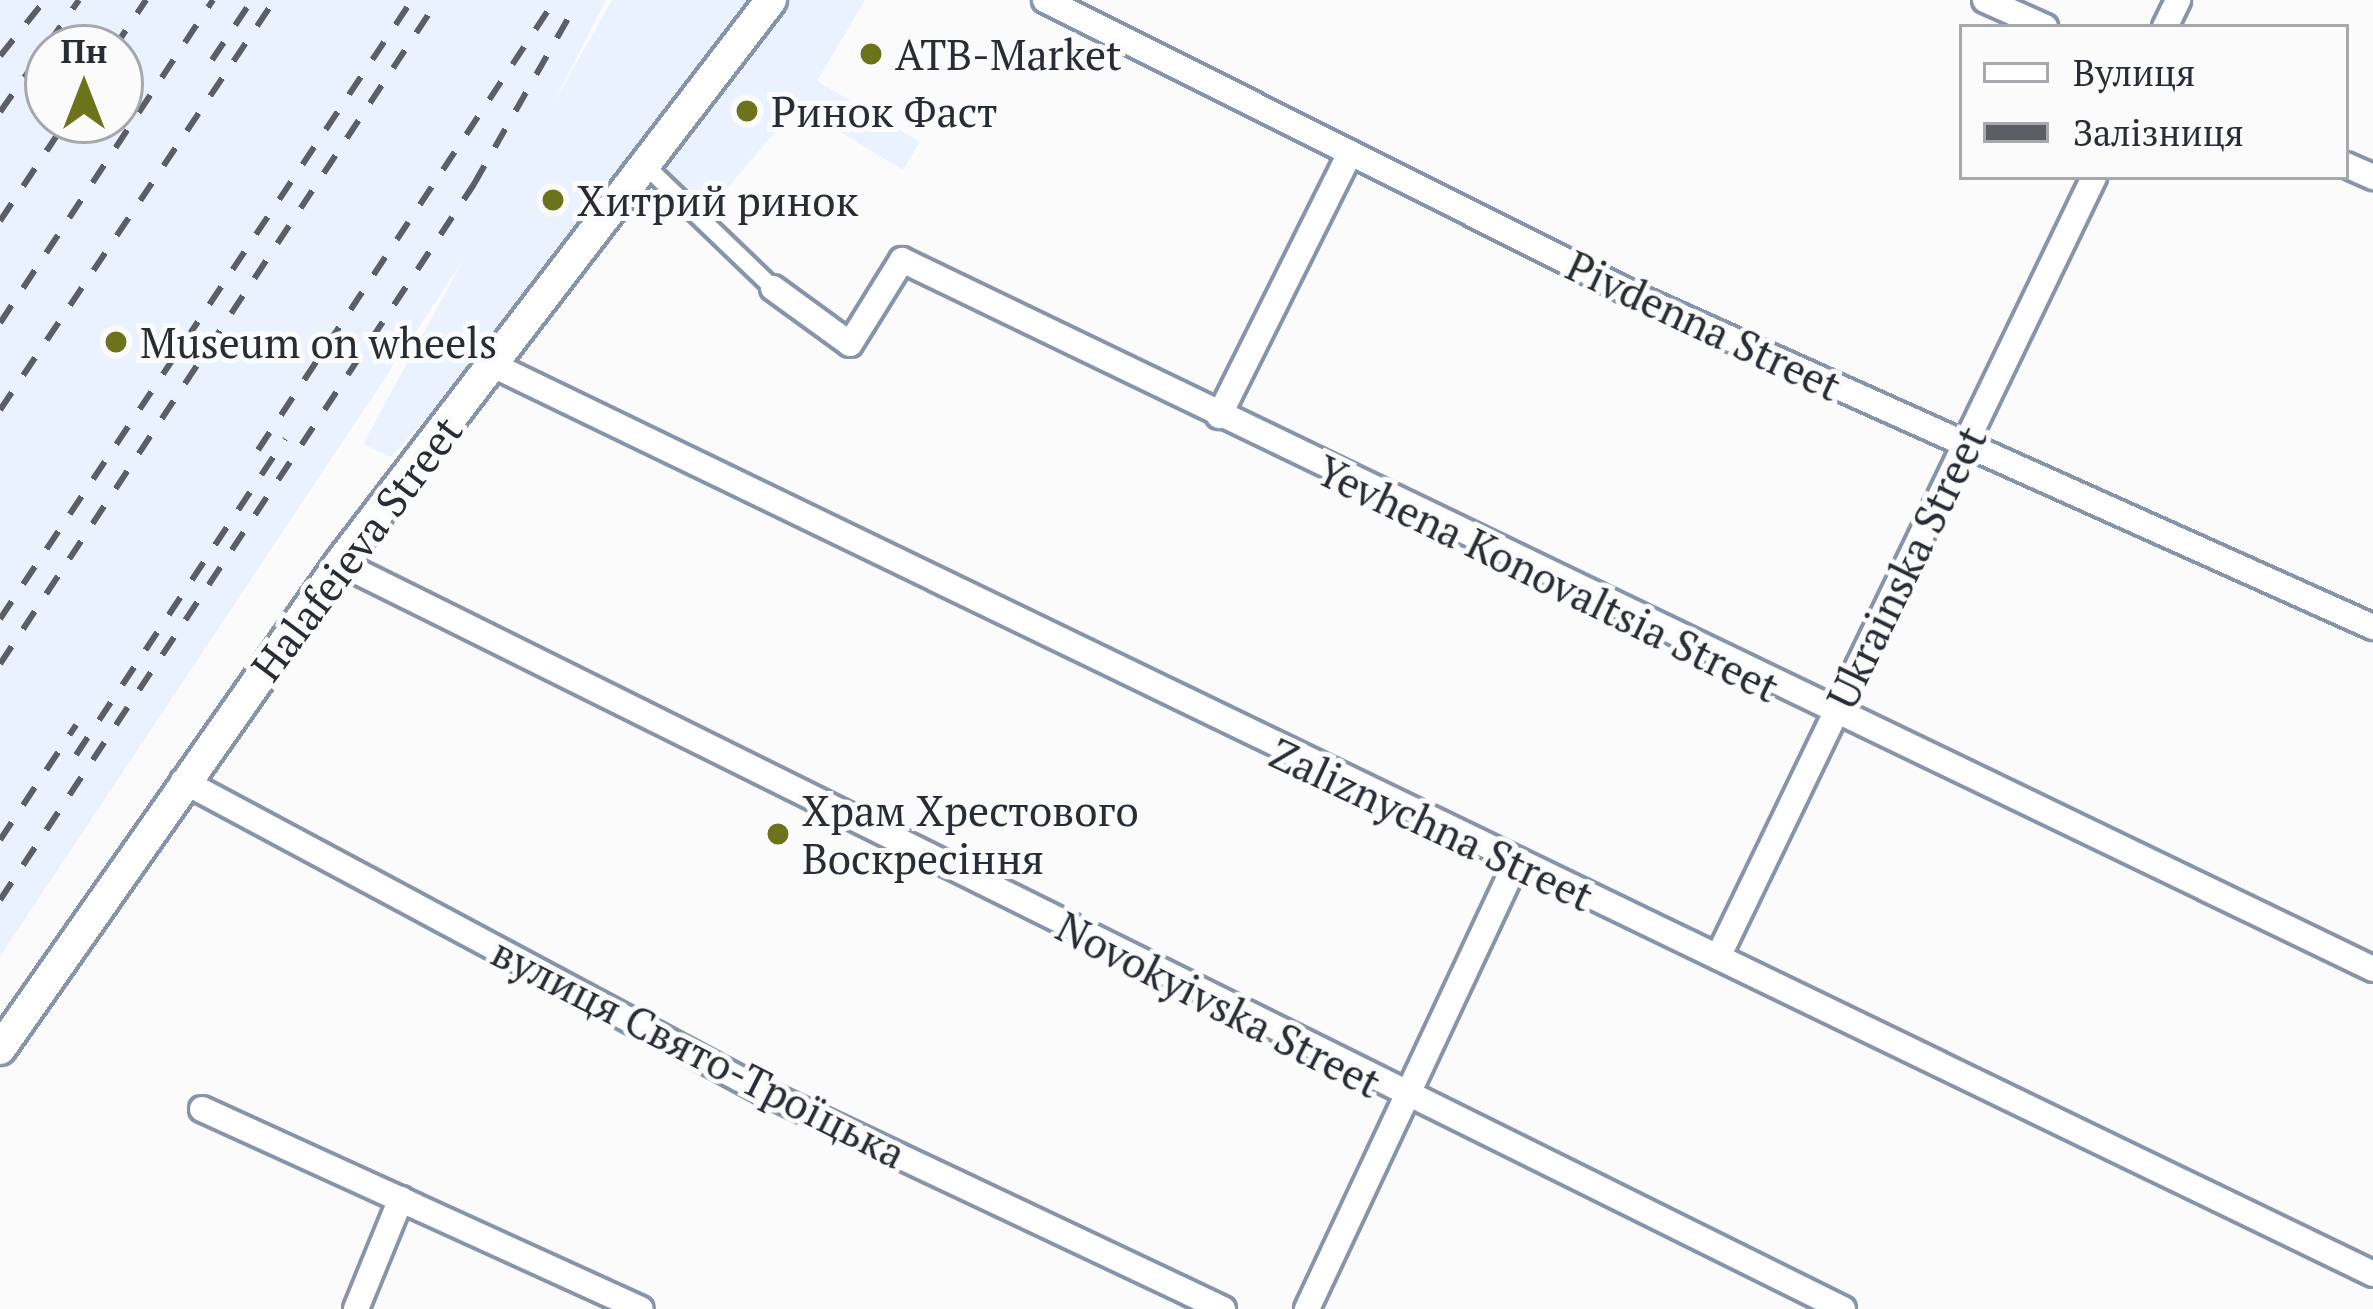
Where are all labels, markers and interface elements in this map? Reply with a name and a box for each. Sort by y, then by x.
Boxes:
north arrow [24,24,144,144]
legend [1959,24,2349,180]
text: Пн [61,29,107,72]
place label: ATB-Market [895,29,1122,79]
marker: ATB-Market [858,41,884,67]
text: Вулиця [2073,49,2195,96]
place label: Ринок Фаст [771,86,998,136]
marker: Ринок Фаст [734,98,760,124]
text: Залізниця [2073,109,2244,156]
place label: Хитрий ринок [577,175,858,225]
marker: Хитрий ринок [540,187,566,213]
street label: Pivdenna Street [1559,239,1849,411]
place label: Museum on wheels [140,317,497,367]
marker: Museum on wheels [103,329,129,355]
street label: Halafeieva Street [240,406,472,690]
street label: Ukrainska Street [1816,417,1996,717]
street label: Yevhena Konovaltsia Street [1309,444,1787,712]
street label: Zaliznychna Street [1262,727,1602,921]
place label: Храм Хрестового Воскресіння [802,785,1139,884]
marker: Храм Хрестового Воскресіння [765,821,791,847]
street label: Novokyivska Street [1048,900,1390,1108]
street label: вулиця Свято-Троїцька [484,926,914,1178]

